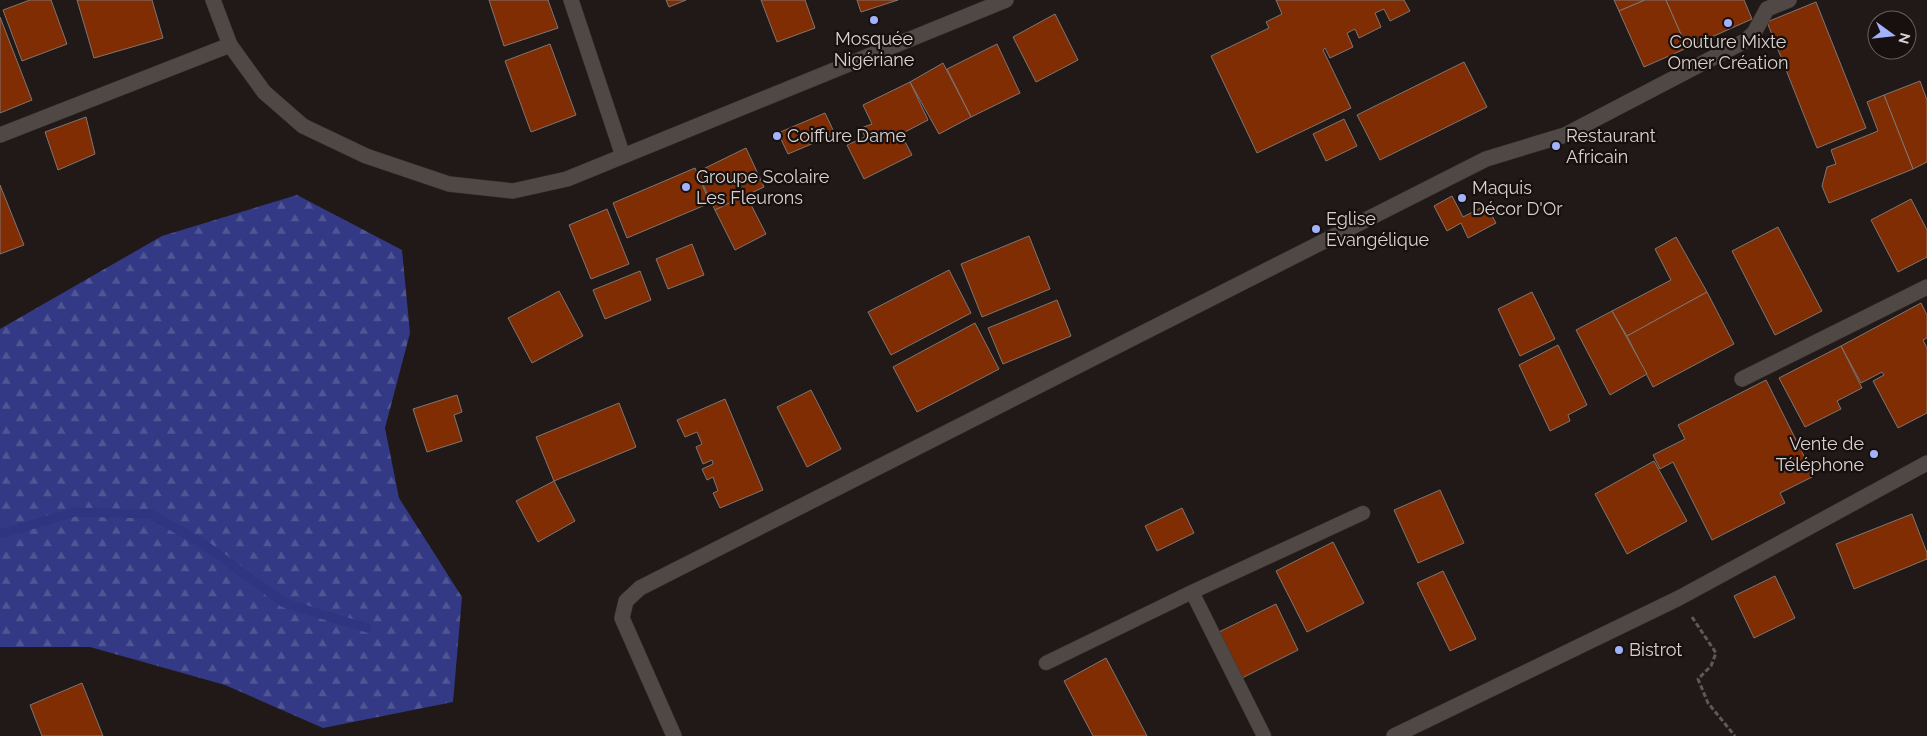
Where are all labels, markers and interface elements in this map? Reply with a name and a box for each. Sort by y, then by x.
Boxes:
north arrow [1867,10,1917,60]
marker: Mosquée Nigériane [868,14,880,26]
marker: Couture Mixte Omer Création [1722,17,1734,29]
place label: Mosquée Nigériane [834,28,915,70]
place label: Couture Mixte Omer Création [1668,31,1788,73]
text: N [1895,31,1914,46]
place label: Coiffure Dame [787,125,906,146]
place label: Restaurant Africain [1566,125,1656,167]
marker: Coiffure Dame [771,130,783,142]
marker: Restaurant Africain [1550,140,1562,152]
place label: Groupe Scolaire Les Fleurons [696,166,830,208]
place label: Maquis Décor D'Or [1472,177,1563,219]
marker: Groupe Scolaire Les Fleurons [680,181,692,193]
marker: Maquis Décor D'Or [1456,192,1468,204]
place label: Eglise Evangélique [1326,208,1430,250]
marker: Eglise Evangélique [1310,223,1322,235]
place label: Vente de Téléphone [1776,433,1864,475]
marker: Vente de Téléphone [1868,448,1880,460]
place label: Bistrot [1629,639,1682,660]
marker: Bistrot [1613,644,1625,656]

